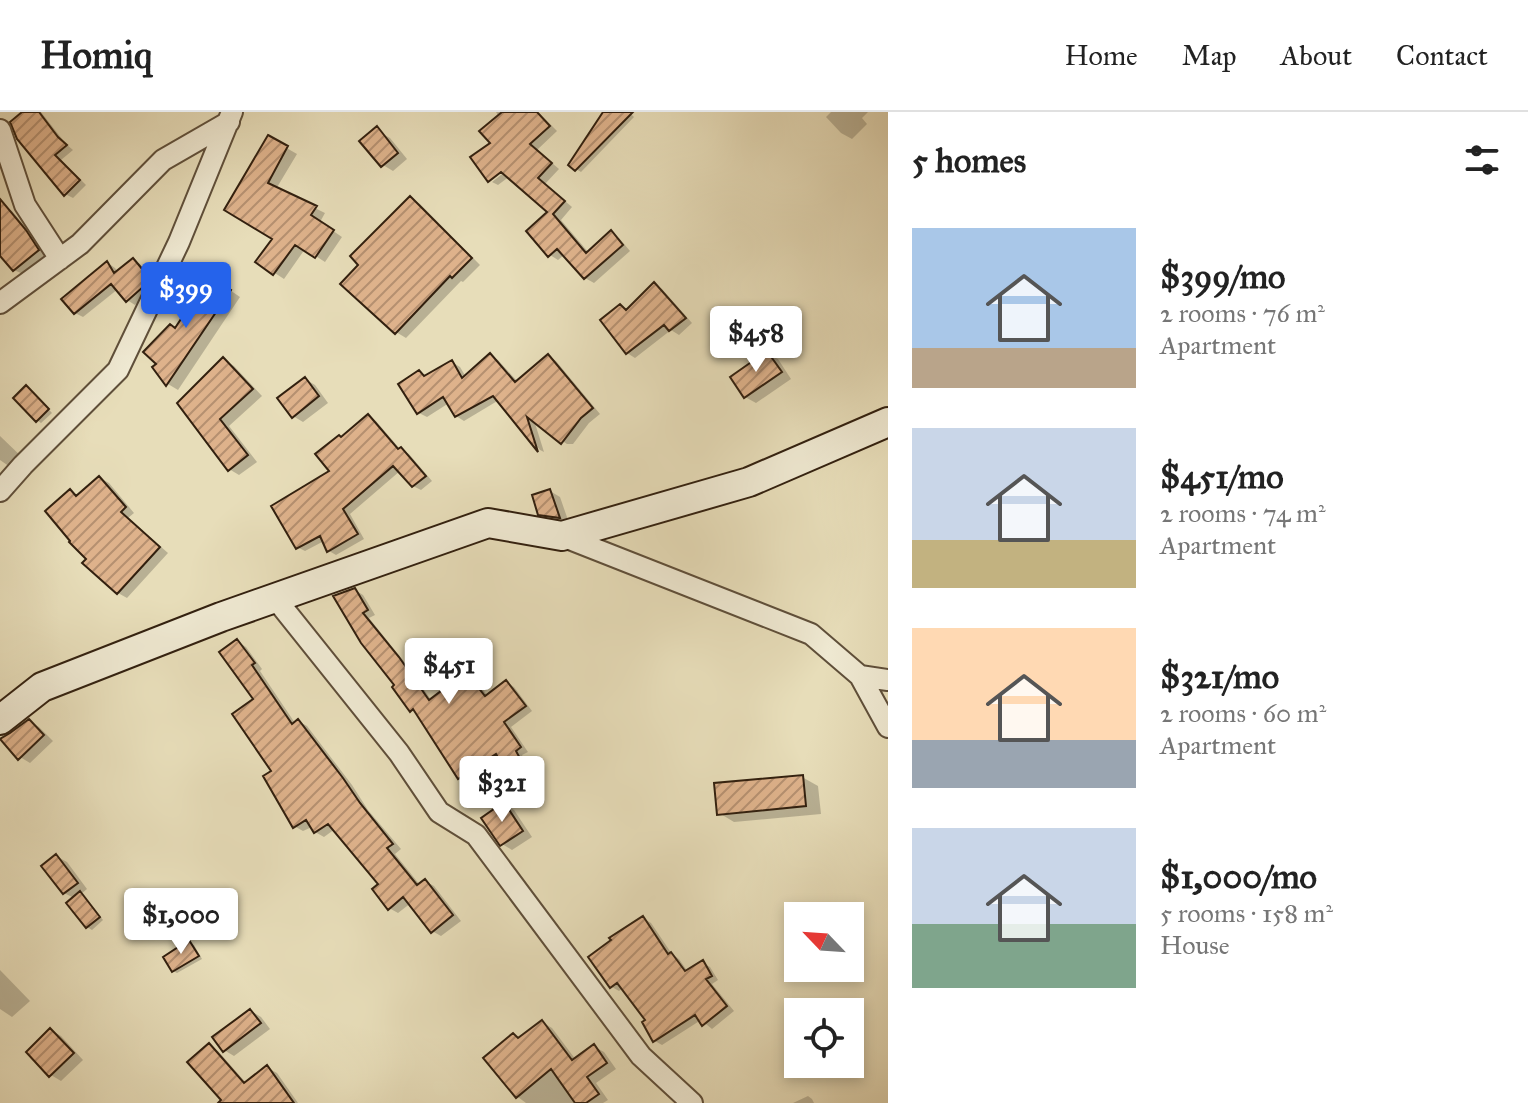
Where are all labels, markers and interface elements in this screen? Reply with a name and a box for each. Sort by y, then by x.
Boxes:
text: Homiq [40,32,152,78]
text: Home [1065,38,1138,73]
text: Map [1182,38,1236,73]
text: About [1280,38,1352,73]
text: Contact [1396,38,1488,73]
icon: filters [1460,138,1504,182]
text: 5 homes [912,140,1026,181]
text: $399/mo [1160,256,1286,297]
icon: home [976,260,1072,356]
pin: $399 [139,262,233,330]
text: $399 [159,272,213,304]
text: 2 rooms · 76 m² [1160,297,1325,329]
pin: $458 [709,306,803,374]
text: $458 [728,316,784,348]
text: Apartment [1160,329,1276,361]
text: $451/mo [1160,456,1284,497]
icon: home [976,460,1072,556]
text: 2 rooms · 74 m² [1160,497,1326,529]
text: Apartment [1160,529,1276,561]
pin: $451 [402,638,496,706]
text: $451 [423,648,475,680]
text: $321/mo [1160,656,1279,697]
icon: home [976,660,1072,756]
text: 2 rooms · 60 m² [1160,697,1326,729]
text: Apartment [1160,729,1276,761]
pin: $321 [455,756,549,824]
text: $321 [477,766,527,798]
text: $1,000/mo [1160,856,1317,897]
icon: home [976,860,1072,956]
pin: $1,000 [116,888,246,956]
text: 5 rooms · 158 m² [1160,897,1333,929]
text: $1,000 [142,898,220,930]
north arrow [784,902,864,982]
map controls [784,902,864,1078]
text: House [1160,929,1230,961]
button: locate [784,998,864,1078]

